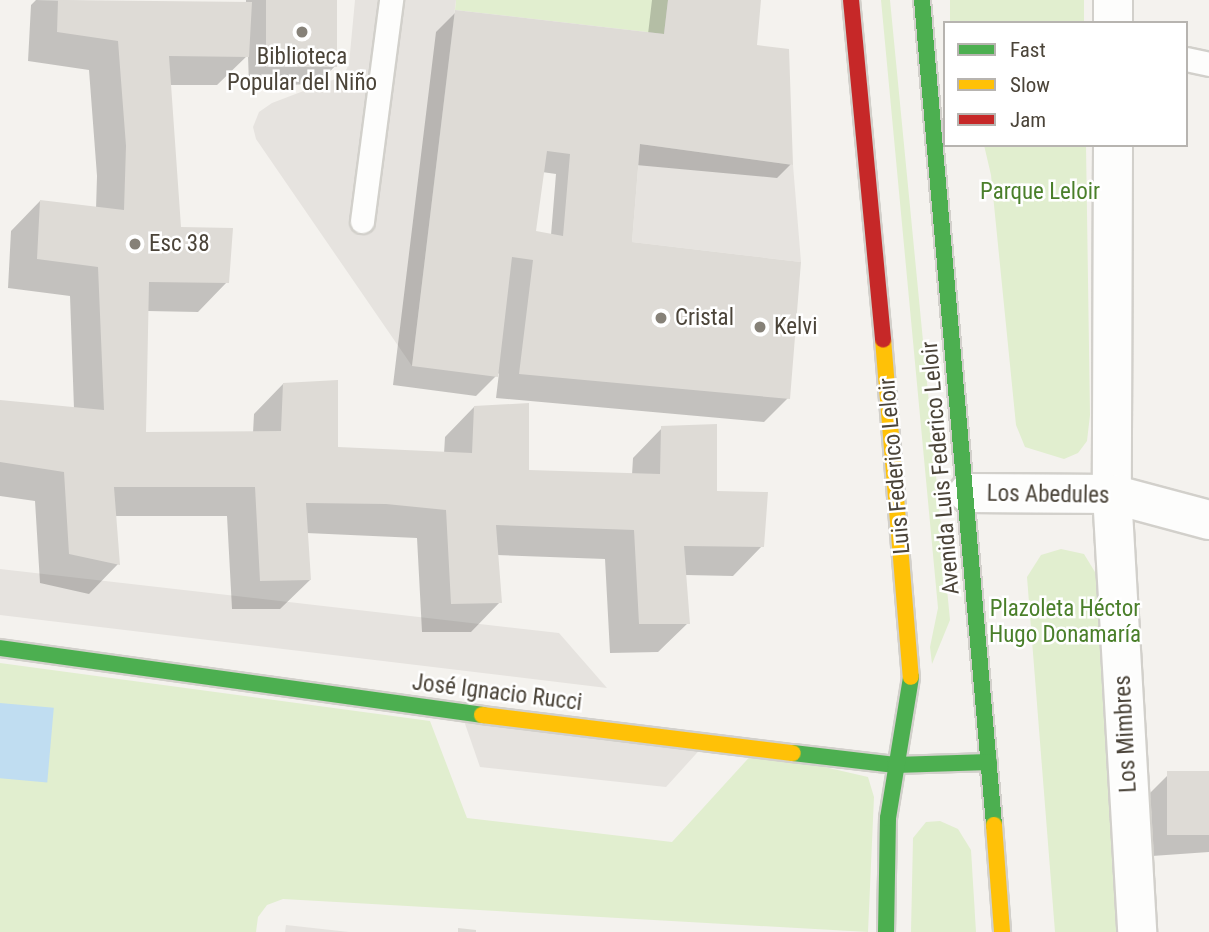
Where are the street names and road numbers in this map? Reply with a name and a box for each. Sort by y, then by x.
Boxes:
street label: Avenida Luis Federico Leloir [916,340,966,596]
street label: Luis Federico Leloir [874,377,916,555]
street label: Los Abedules [986,480,1110,510]
street label: José Ignacio Rucci [410,669,584,717]
street label: Los Mimbres [1109,675,1143,793]

